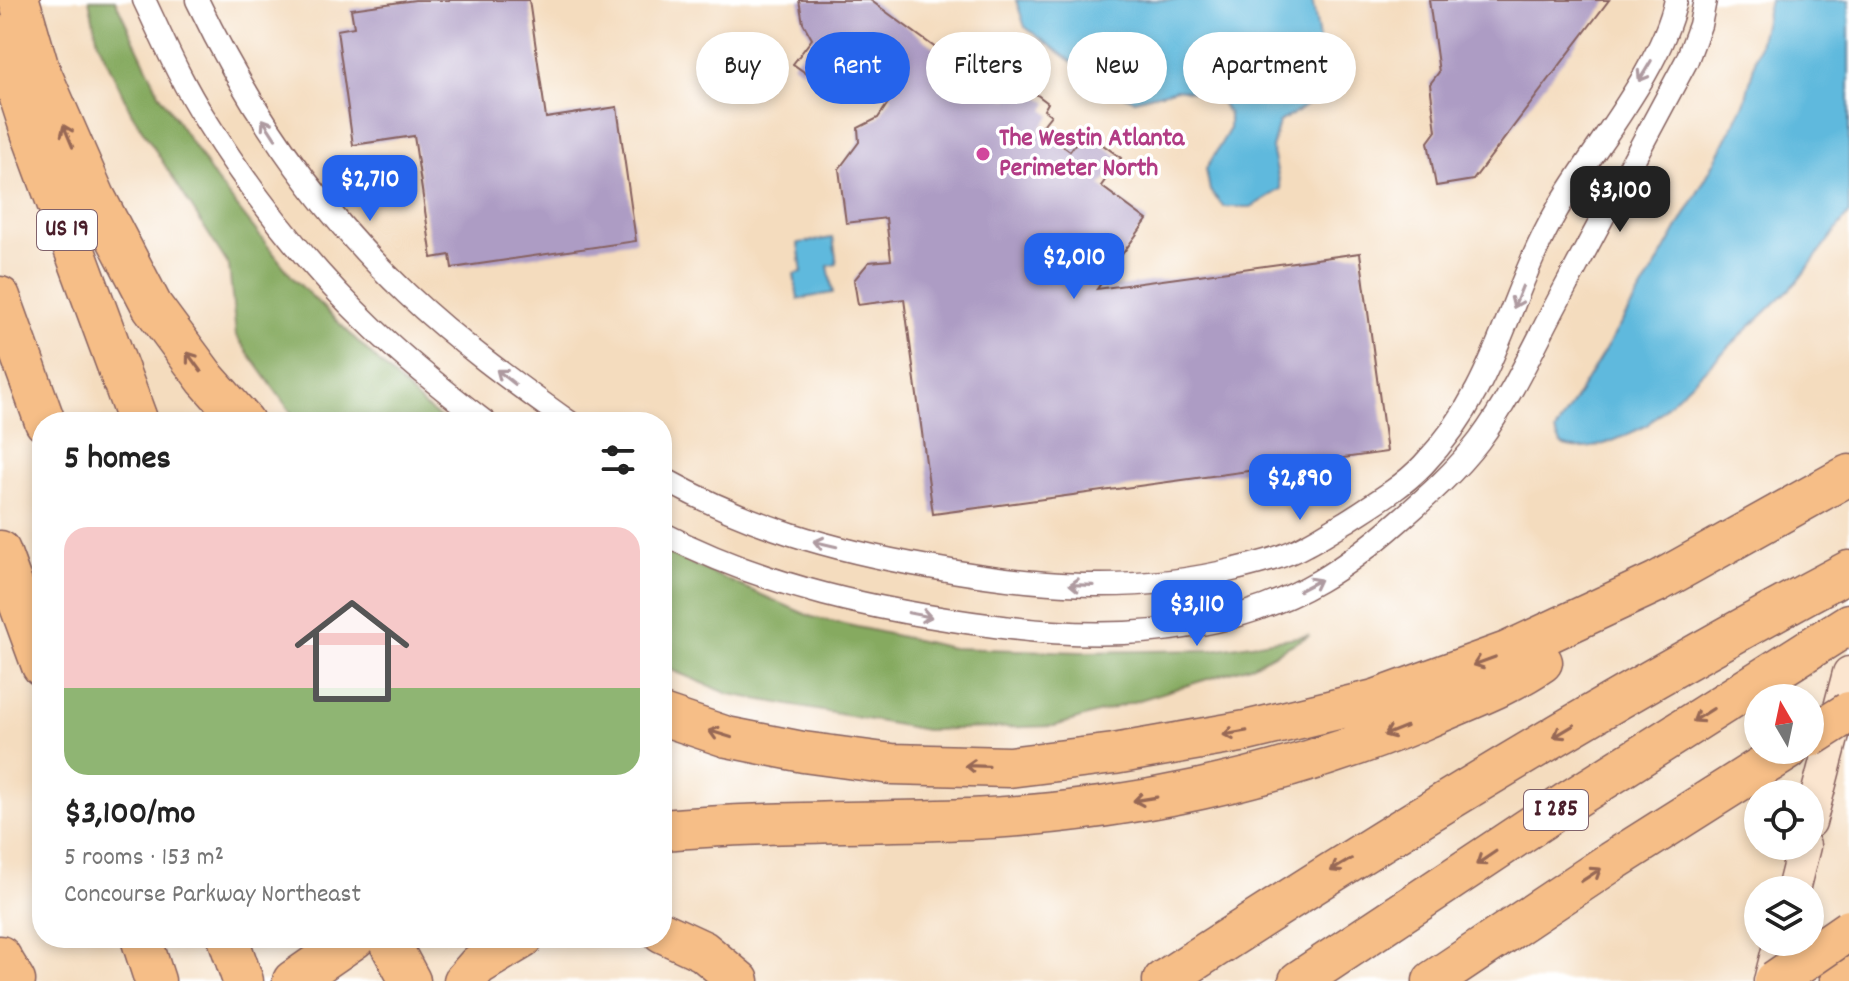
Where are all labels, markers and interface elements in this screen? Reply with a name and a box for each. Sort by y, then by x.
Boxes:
chip: Buy [696,32,789,104]
chip: Rent [805,32,910,104]
chip: Filters [926,32,1051,104]
chip: New [1067,32,1167,104]
chip: Apartment [1183,32,1356,104]
one-way arrow [1637,59,1653,82]
one-way arrow [261,119,278,141]
place label: The Westin Atlanta Perimeter North [999,121,1185,188]
one-way arrow [60,124,75,149]
marker: The Westin Atlanta Perimeter North [974,145,992,163]
pin: $2,710 [305,155,435,223]
text: $2,710 [340,162,400,199]
pin: $3,100 [1555,166,1685,234]
text: $3,100 [1588,173,1652,210]
road number: US 19 [37,210,97,250]
pin: $2,010 [1009,233,1139,301]
text: $2,010 [1042,240,1106,277]
one-way arrow [1510,284,1524,309]
one-way arrow [185,352,202,374]
one-way arrow [496,368,517,385]
text: 5 homes [64,436,171,485]
icon: filters [596,438,640,482]
pin: $2,890 [1235,454,1365,522]
text: $2,890 [1267,461,1333,498]
one-way arrow [812,536,838,551]
one-way arrow [1298,577,1322,593]
one-way arrow [1068,578,1095,593]
icon: home [280,579,424,723]
pin: $3,110 [1132,580,1262,648]
text: $3,110 [1169,587,1225,624]
one-way arrow [906,608,932,623]
one-way arrow [1472,655,1497,669]
north arrow [1744,684,1824,764]
map controls [1744,684,1824,956]
one-way arrow [1692,708,1715,724]
one-way arrow [1553,724,1576,740]
one-way arrow [1383,725,1408,739]
one-way arrow [708,726,734,741]
one-way arrow [1222,727,1248,742]
one-way arrow [964,759,991,774]
button: locate [1744,780,1824,860]
road number: I 285 [1524,790,1588,830]
text: $3,100/mo [64,791,195,840]
one-way arrow [1133,792,1158,807]
text: 5 rooms · 153 m² [64,840,224,877]
one-way arrow [1475,850,1497,866]
one-way arrow [1330,857,1353,873]
one-way arrow [1579,867,1602,883]
button: layers [1744,876,1824,956]
text: Concourse Parkway Northeast [64,877,361,914]

